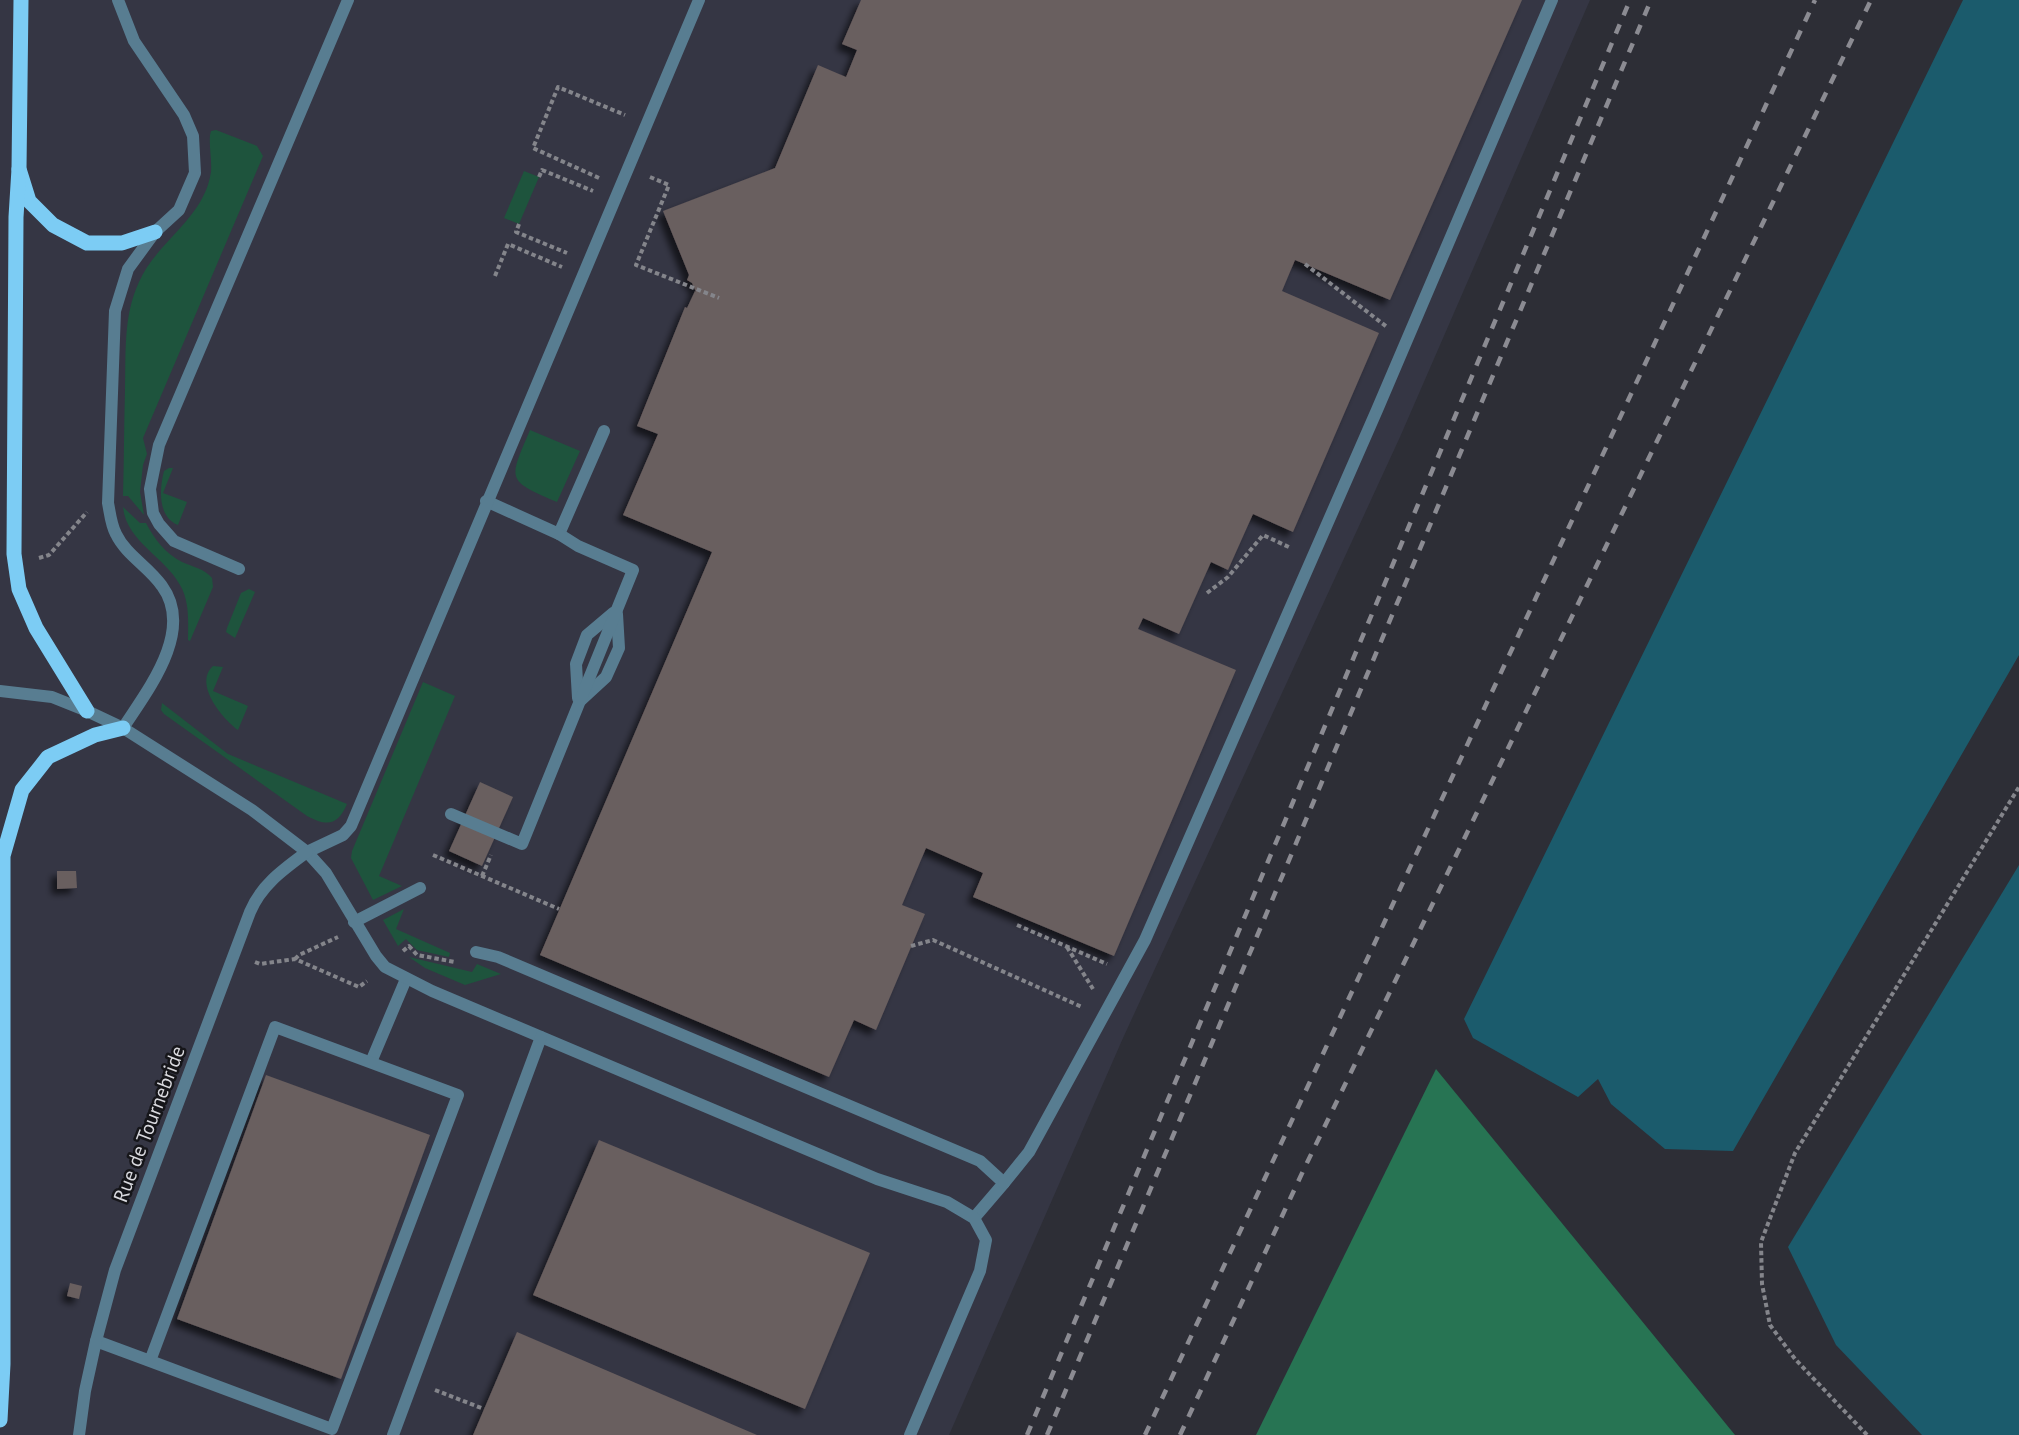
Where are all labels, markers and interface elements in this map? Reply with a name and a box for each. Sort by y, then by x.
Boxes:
street label: Rue de Tournebride [107,1042,191,1206]

